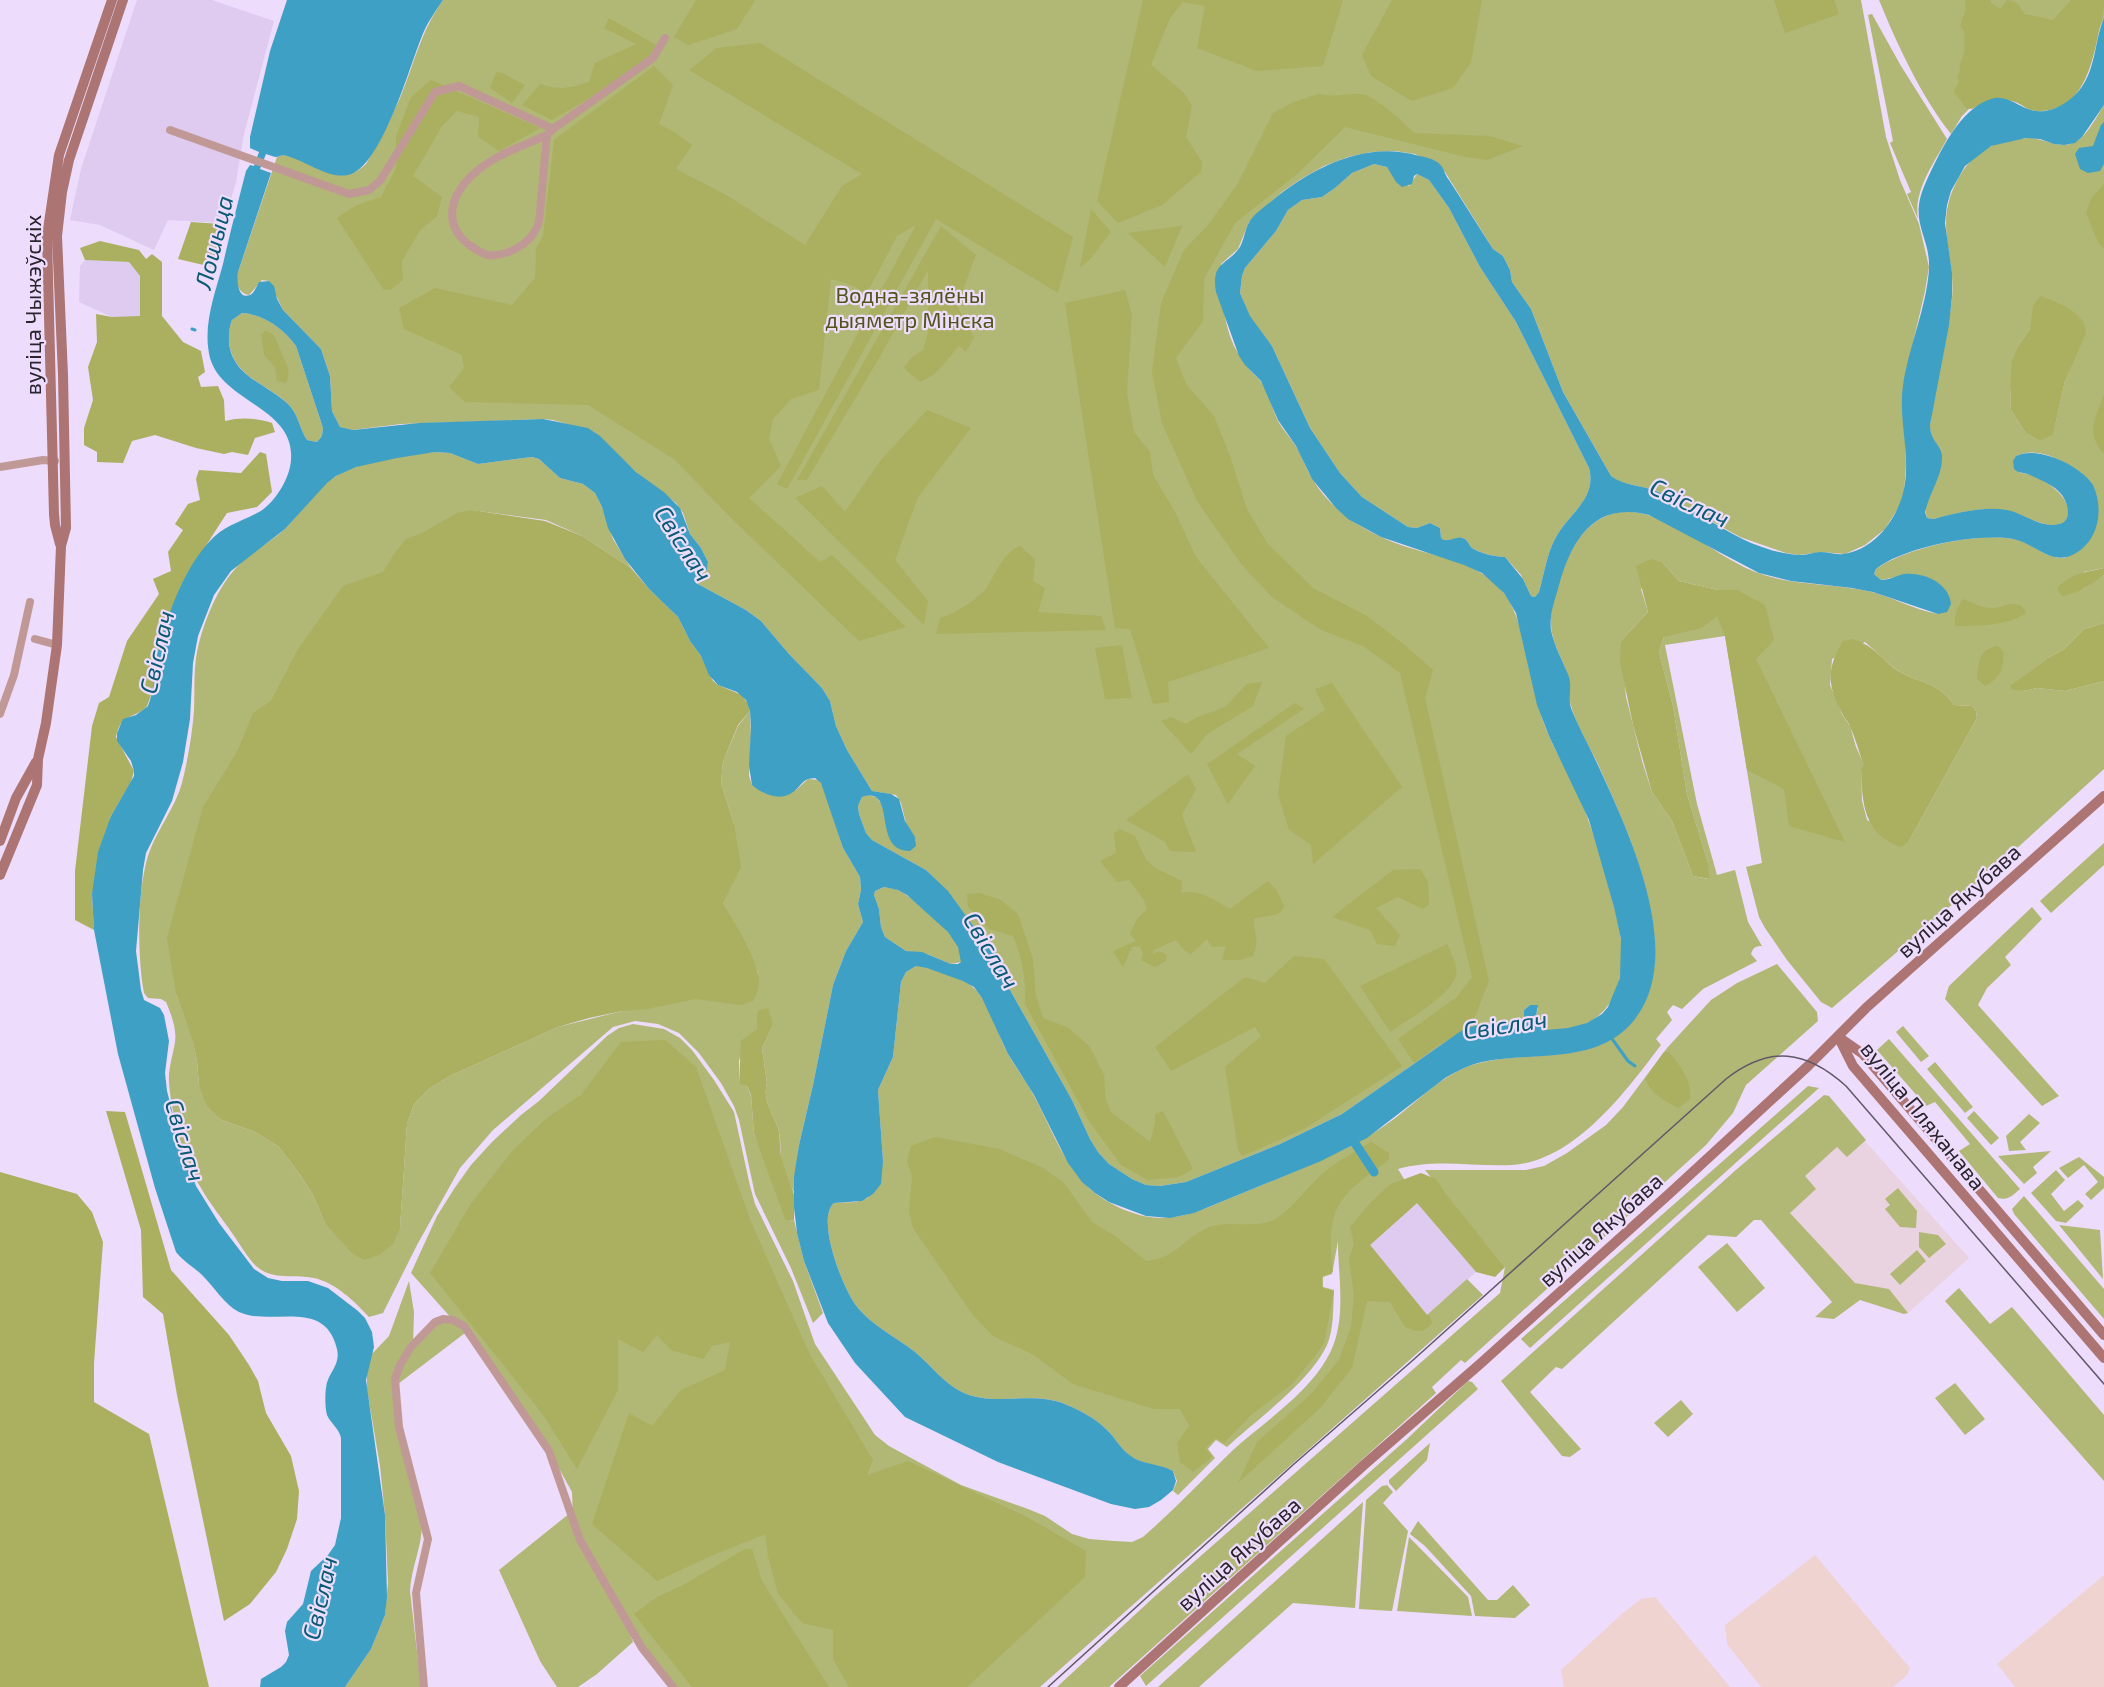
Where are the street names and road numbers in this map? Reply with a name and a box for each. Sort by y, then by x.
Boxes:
street label: вуліца Чыжэўскіх [19,214,46,395]
street label: вуліца Якубава [1891,838,2026,963]
street label: вуліца Пляханава [1855,1036,1992,1195]
street label: вуліца Якубава [1533,1167,1668,1292]
street label: вуліца Якубава [1171,1491,1306,1616]

